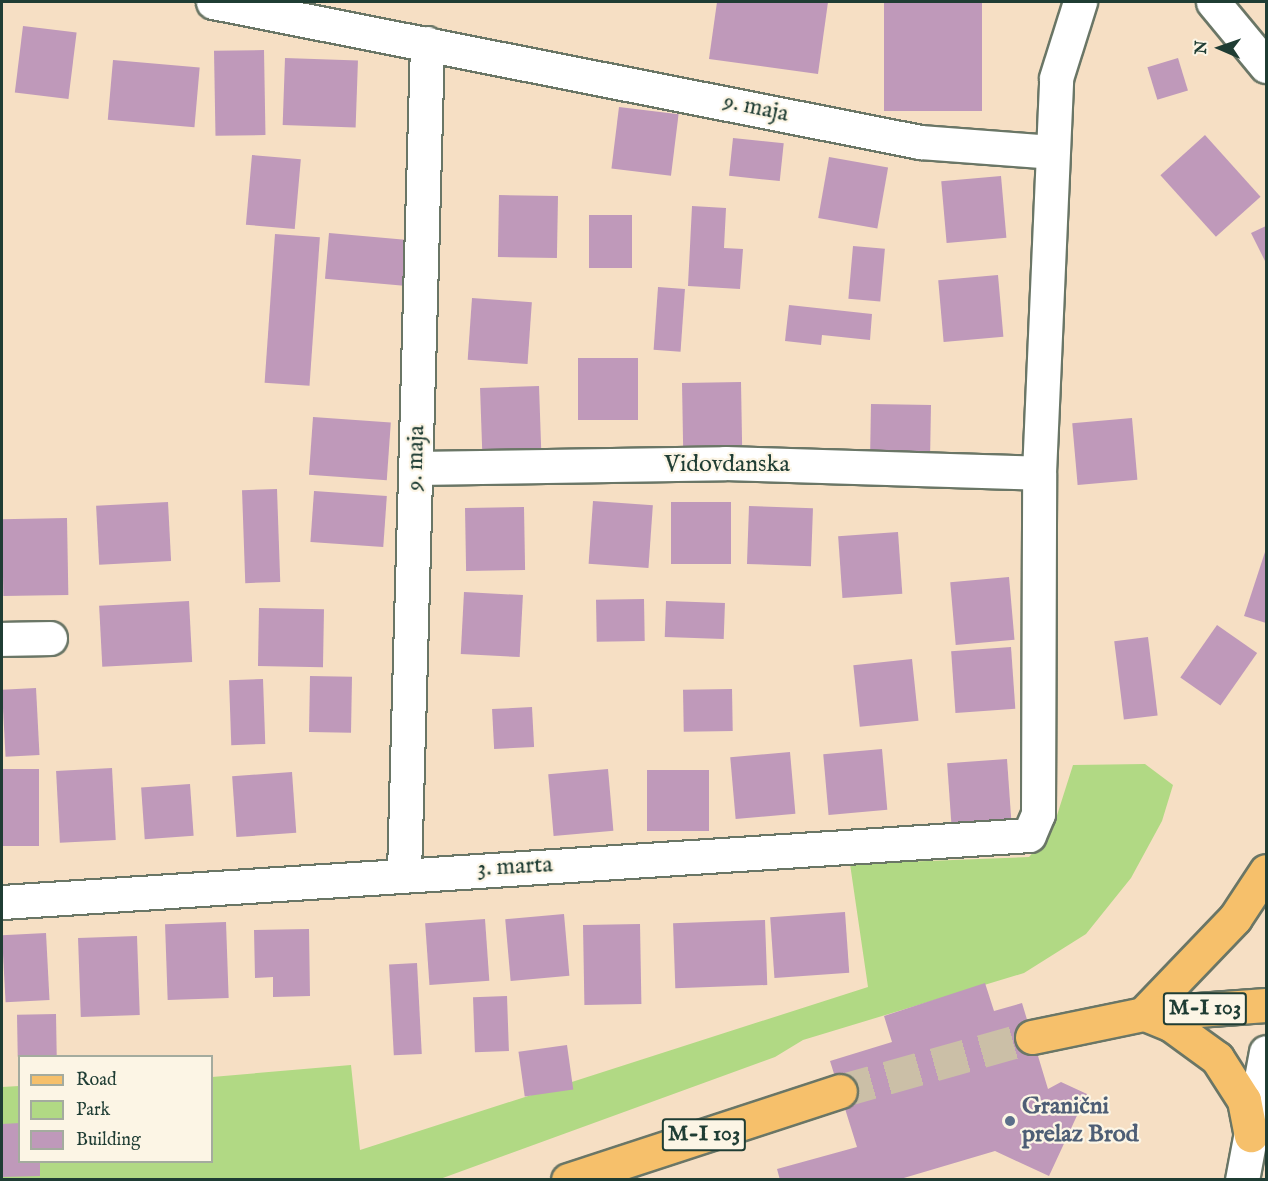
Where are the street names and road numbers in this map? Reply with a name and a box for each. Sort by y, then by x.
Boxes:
street label: 9. maja [721,87,791,129]
street label: 9. maja [400,425,432,491]
street label: Vidovdanska [664,451,790,479]
street label: 3. marta [476,851,554,883]
road number: M-I 103 [1162,990,1248,1028]
road number: M-I 103 [660,1116,748,1154]

